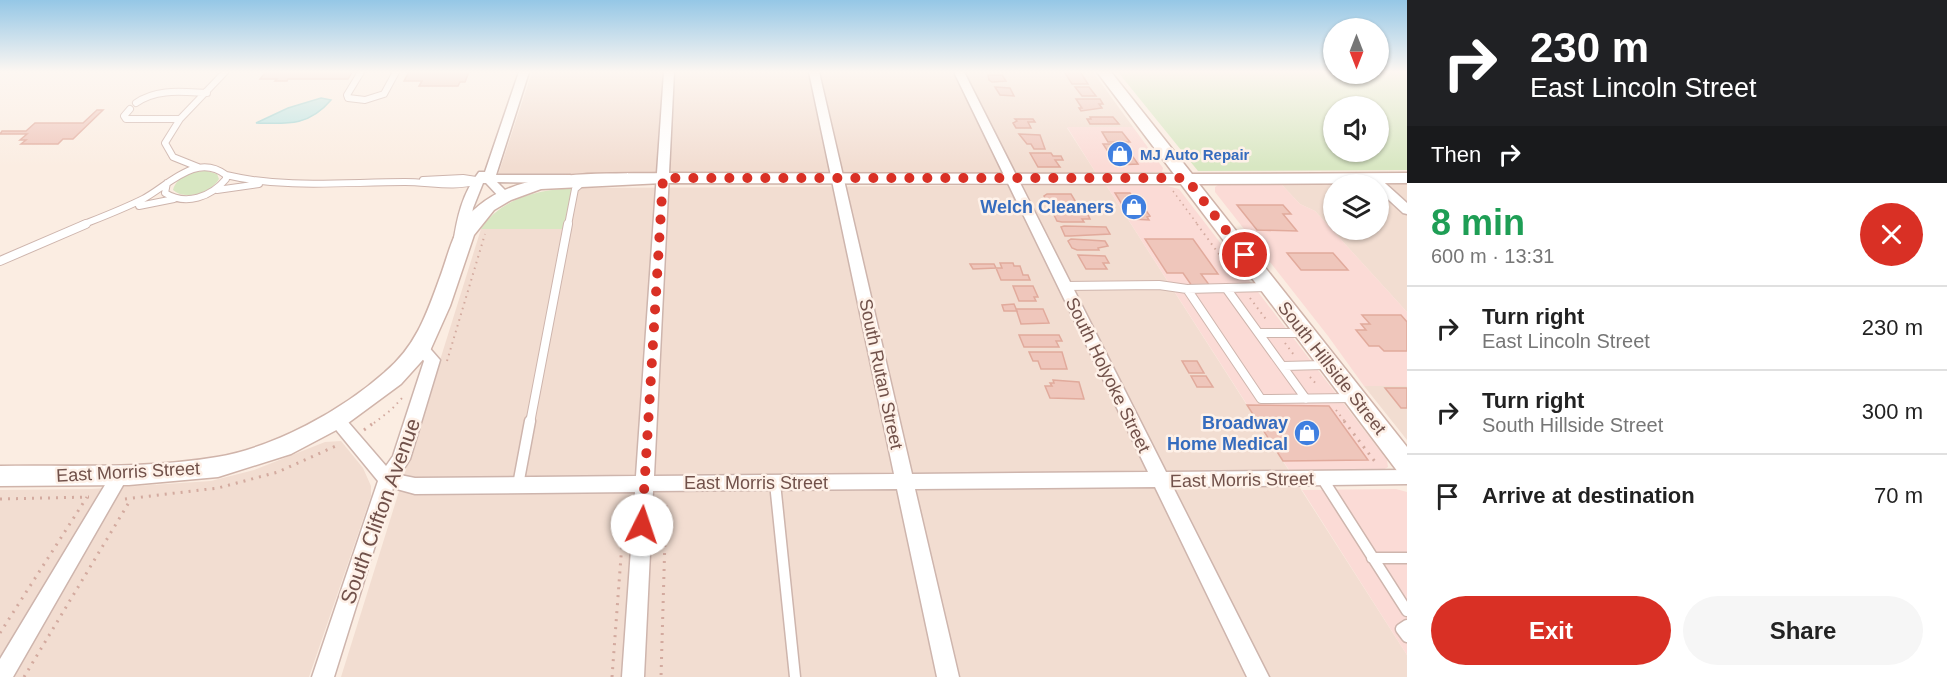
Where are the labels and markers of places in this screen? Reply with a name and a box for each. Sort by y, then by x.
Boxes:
shop icon: MJ Auto Repair [1105,139,1135,169]
place label: MJ Auto Repair [1140,146,1250,163]
shop icon: Welch Cleaners [1119,192,1149,222]
place label: Welch Cleaners [980,197,1114,217]
pin [1219,229,1270,280]
place label: Broadway Home Medical [1167,413,1288,454]
shop icon: Broadway Home Medical [1292,418,1322,448]

